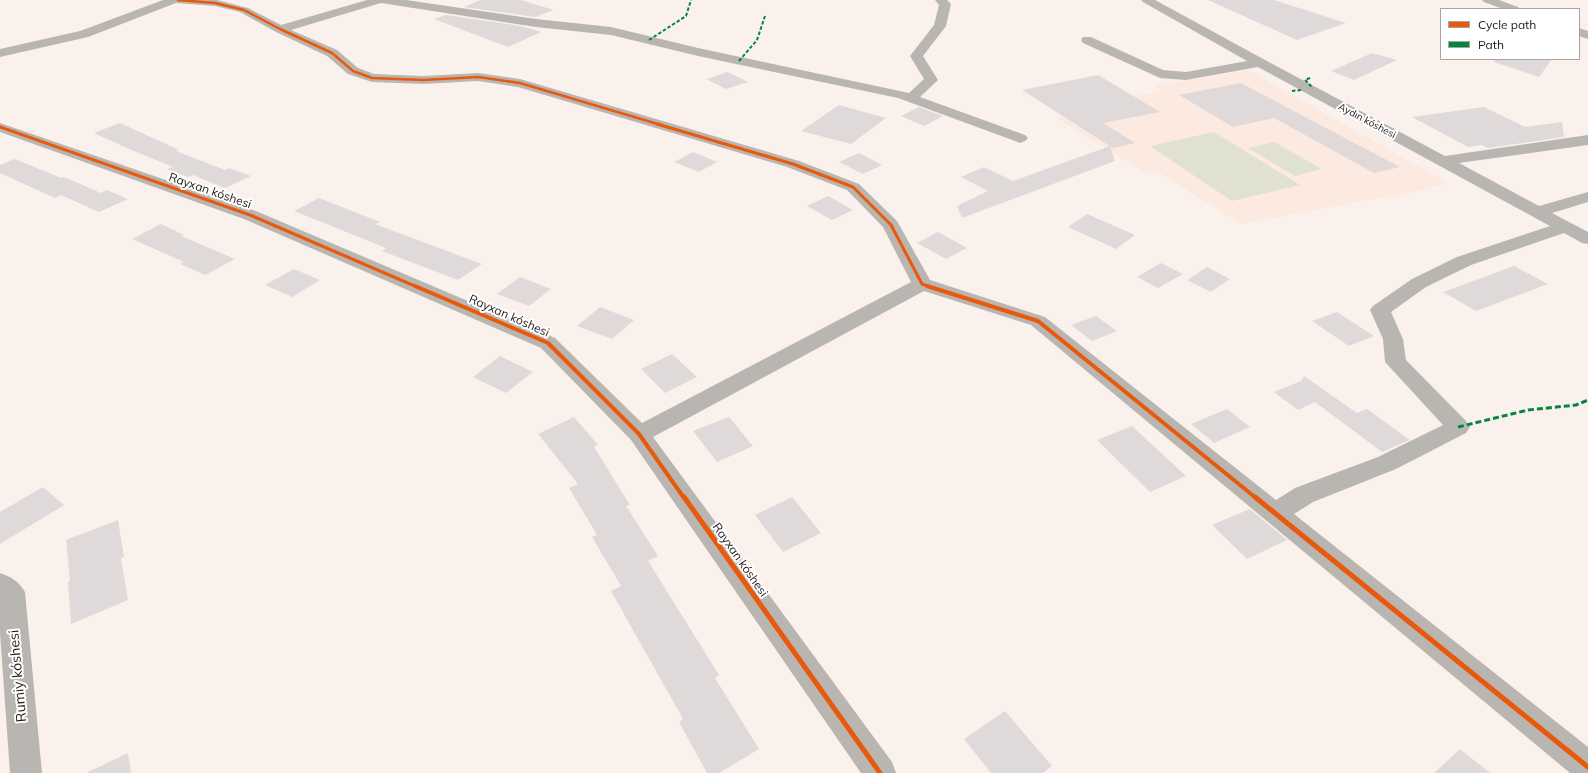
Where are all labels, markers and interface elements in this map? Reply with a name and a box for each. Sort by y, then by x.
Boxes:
legend [1440,8,1580,60]
text: Cycle path [1478,17,1536,32]
text: Path [1478,37,1504,52]
street label: Aydın kóshesi [1336,101,1398,141]
street label: Rayxan kóshesi [167,170,253,212]
street label: Rayxan kóshesi [467,292,551,340]
street label: Rayxan kóshesi [709,520,771,600]
street label: Rumiy kóshesi [6,629,30,723]

